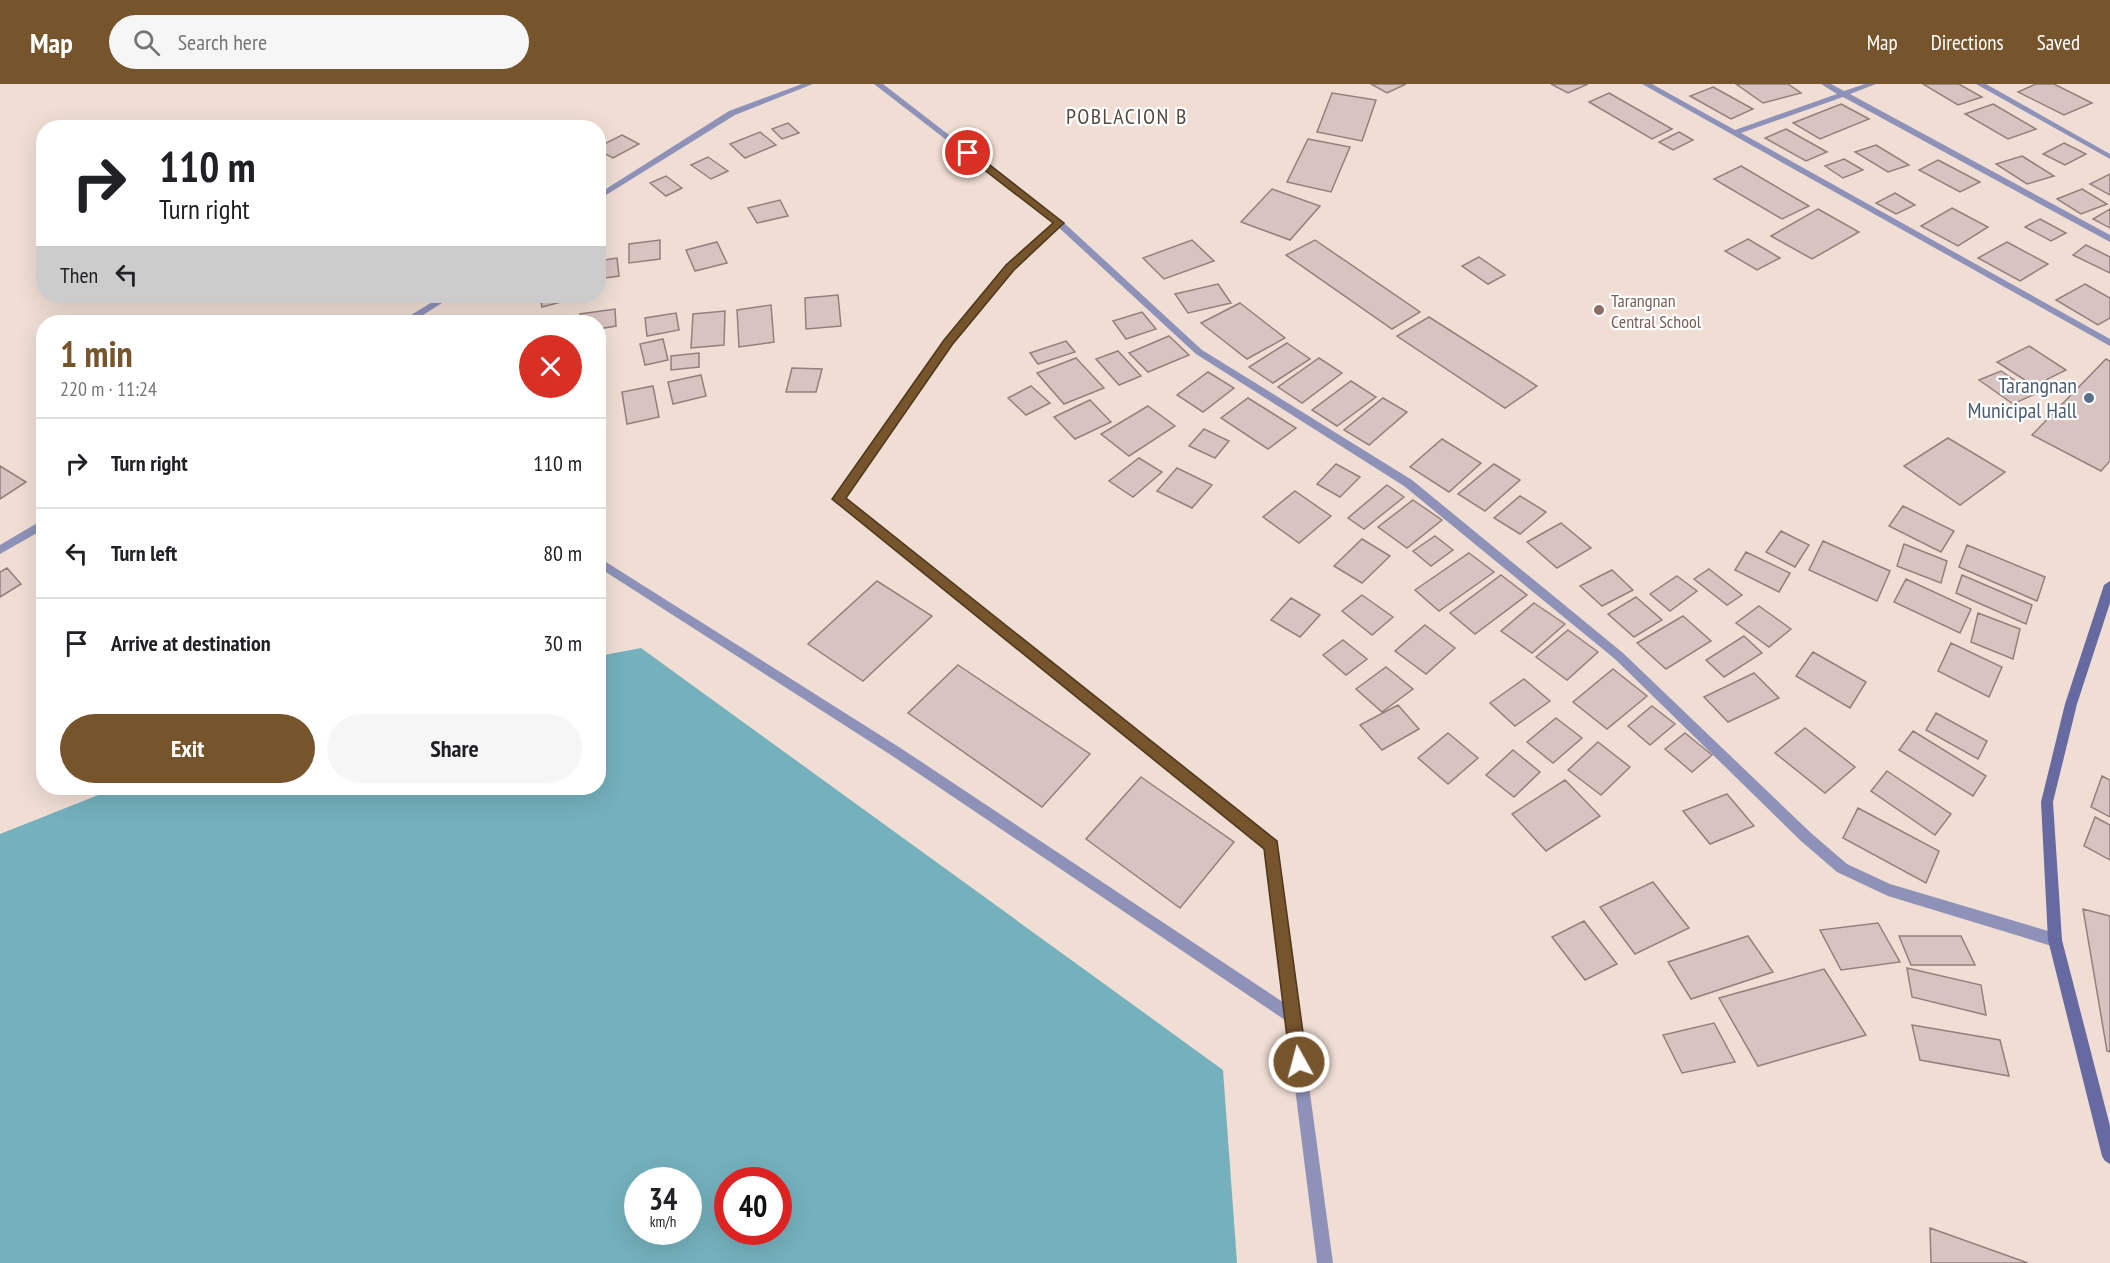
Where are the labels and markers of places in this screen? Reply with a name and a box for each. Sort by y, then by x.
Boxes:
pin [942,127,993,178]
place label: Tarangnan Central School [1611,289,1702,333]
marker: Tarangnan Central School [1592,303,1606,317]
place label: Tarangnan Municipal Hall [1967,371,2078,424]
marker: Tarangnan Municipal Hall [2082,391,2096,405]

